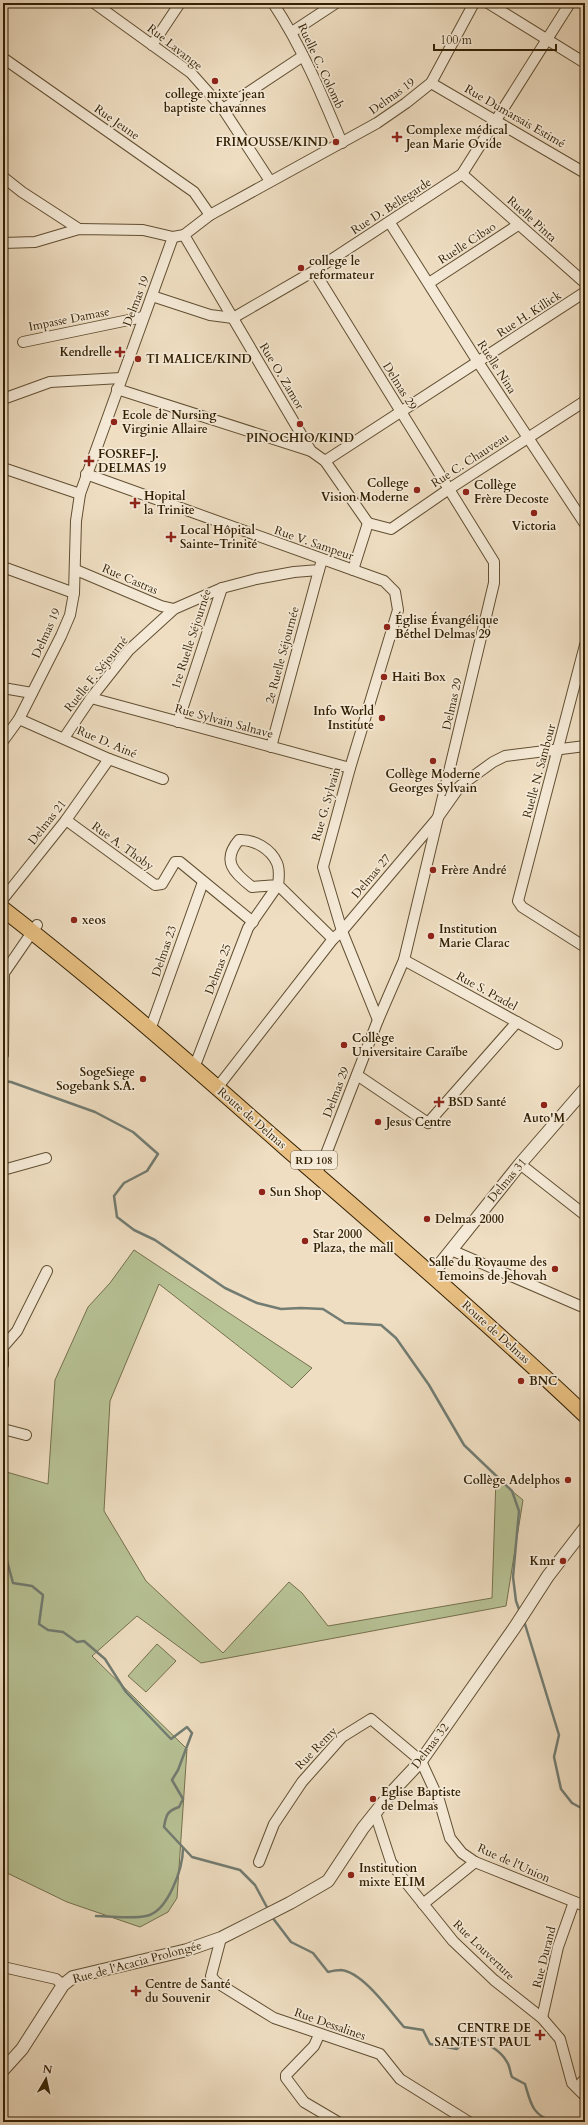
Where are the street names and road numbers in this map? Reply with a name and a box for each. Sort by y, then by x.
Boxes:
street label: Rue Lavange [144,20,206,74]
street label: Ruelle C. Colomb [294,21,348,111]
street label: Delmas 19 [366,74,418,118]
street label: Rue Dumarsais Estimé [462,81,568,151]
street label: Rue Jeune [91,101,143,143]
street label: Rue D. Bellegarde [348,174,434,238]
street label: Ruelle Pinta [504,193,561,246]
street label: Ruelle Cibao [435,218,499,268]
street label: Delmas 19 [119,273,153,329]
street label: Rue H. Killick [494,287,565,341]
street label: Impasse Damase [27,303,111,335]
street label: Ruelle Nina [474,337,521,398]
street label: Rue O. Zamor [256,340,308,413]
street label: Delmas 29 [379,359,421,413]
street label: Rue C. Chauveau [428,429,512,491]
street label: Rue V. Sampeur [272,522,356,564]
street label: Rue Castras [100,560,160,598]
street label: 1re Ruelle Séjournée [167,587,215,691]
street label: Delmas 19 [28,605,64,661]
street label: 2e Ruelle Séjournée [261,605,303,705]
street label: Ruelle F. Séjourné [61,633,131,715]
street label: Delmas 29 [438,676,466,732]
street label: Rue Sylvain Salnave [173,700,275,742]
street label: Rue D. Ainé [75,722,139,762]
street label: Ruelle N. Sambour [519,722,559,820]
street label: Rue G. Sylvain [308,765,344,843]
street label: Delmas 21 [24,796,70,848]
street label: Rue A. Thoby [89,818,158,874]
street label: Delmas 27 [348,851,394,901]
street label: Delmas 23 [148,923,180,979]
street label: Delmas 25 [201,941,235,997]
street label: Rue S. Pradel [454,968,520,1014]
street label: Delmas 29 [319,1064,353,1120]
street label: Route de Delmas [214,1084,290,1152]
road number: RD 108 [291,1151,337,1169]
street label: Delmas 31 [484,1155,530,1205]
street label: Route de Delmas [459,1297,533,1367]
street label: Delmas 32 [408,1720,452,1772]
street label: Rue Remy [292,1723,341,1773]
street label: Rue de l'Union [475,1840,553,1886]
street label: Rue Louverture [450,1916,518,1984]
street label: Rue Durand [529,1924,559,1989]
street label: Rue de l'Acacia Prolongée [71,1937,203,1987]
street label: Rue Dessalines [292,2004,368,2044]

